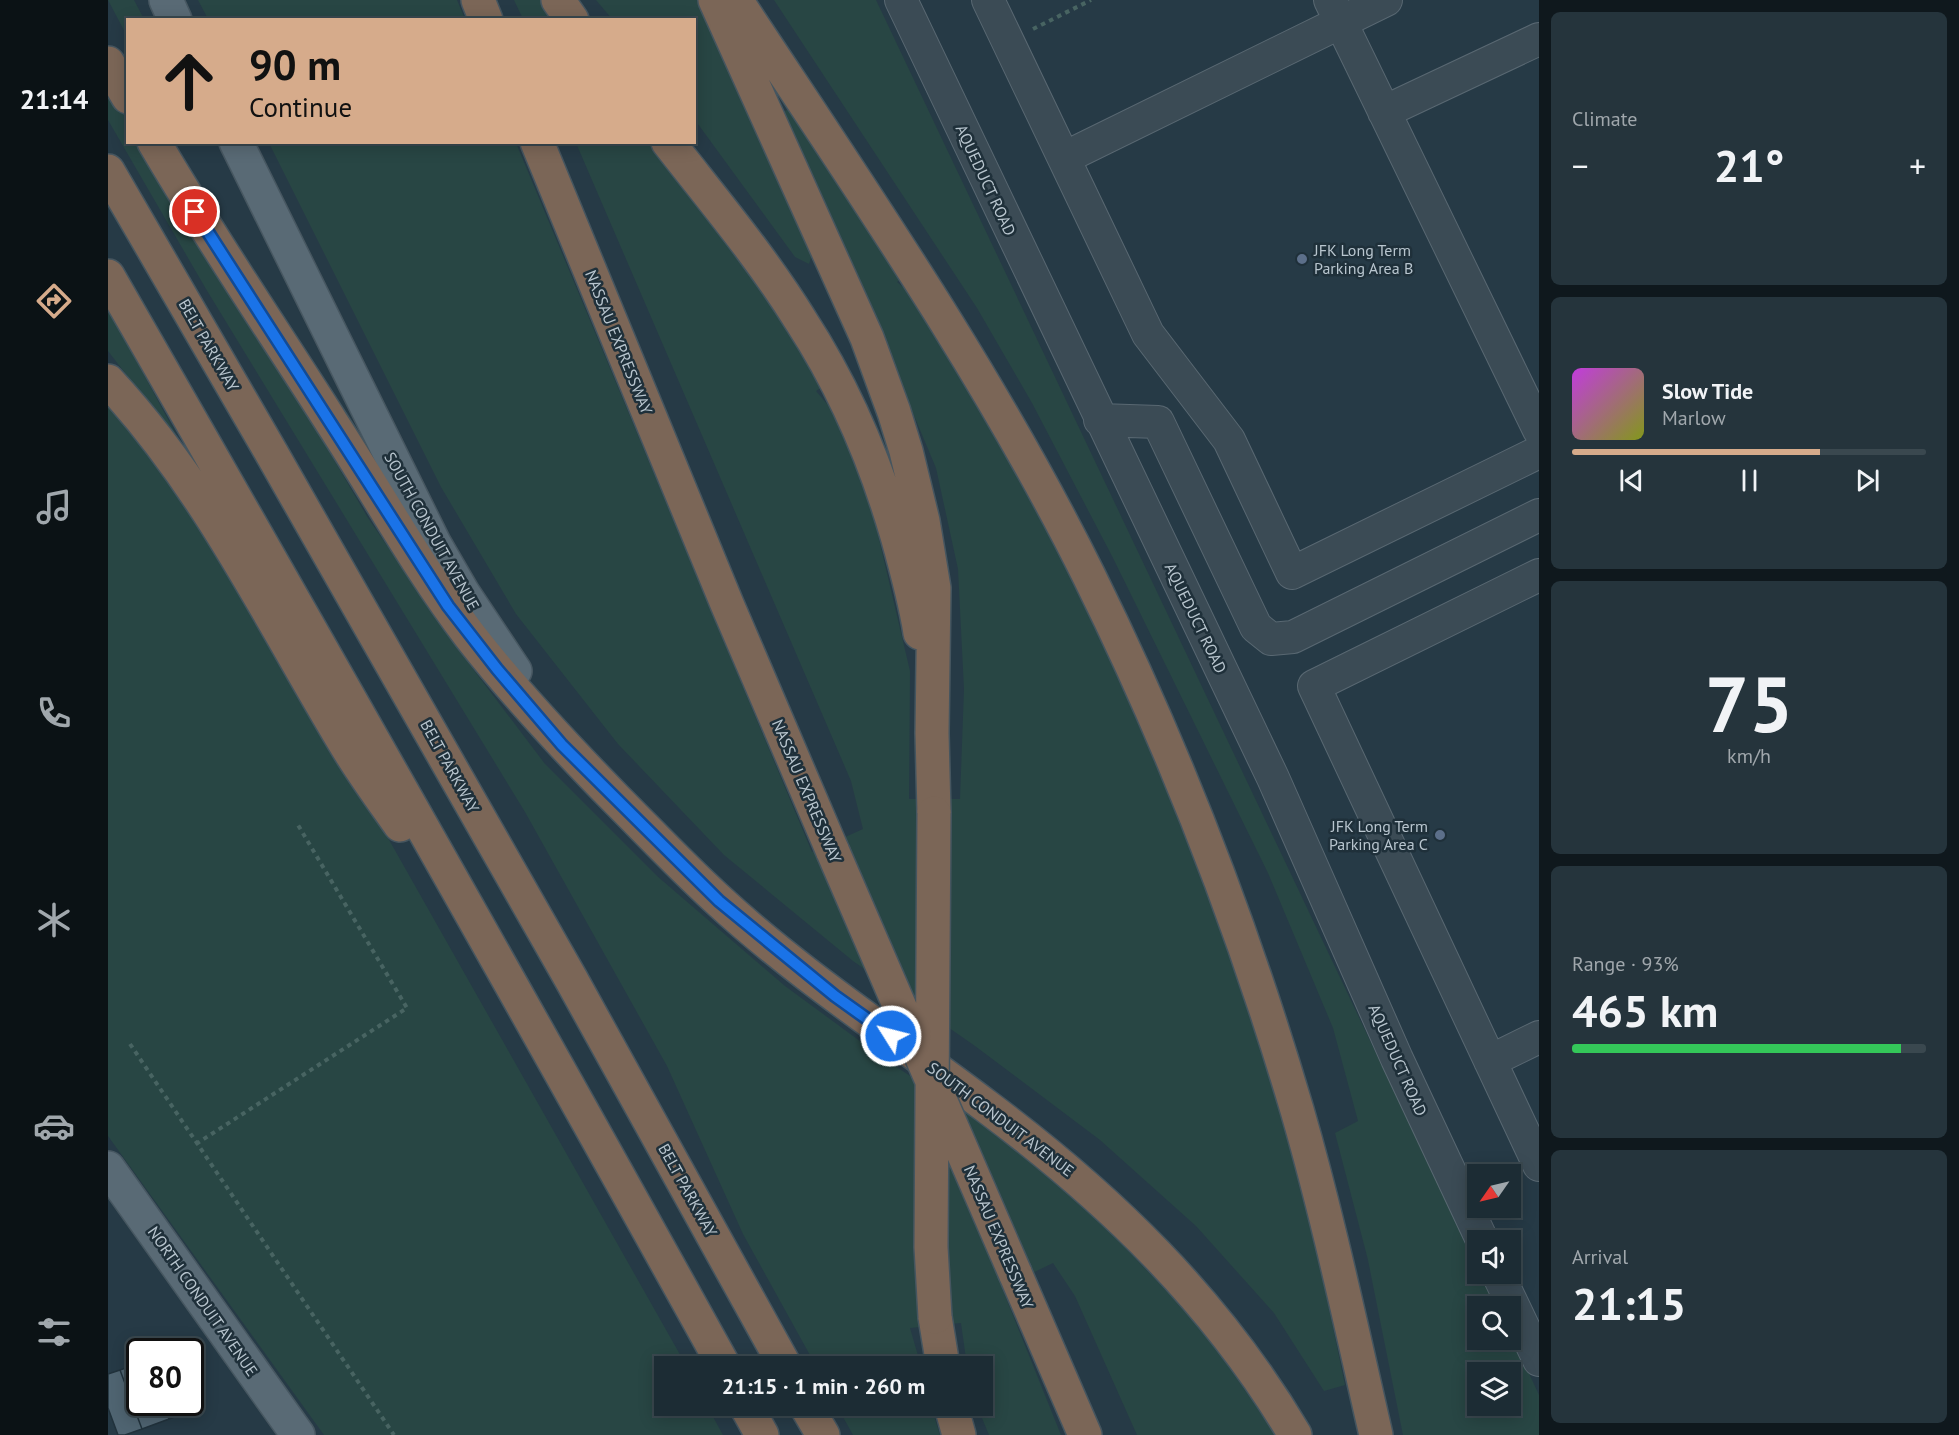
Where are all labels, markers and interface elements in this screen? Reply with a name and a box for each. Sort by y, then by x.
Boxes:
text: 90 m [249,37,341,92]
icon: ahead [150,42,228,120]
text: 21:14 [20,82,88,116]
text: Continue [249,90,352,124]
text: Climate [1572,106,1638,132]
street label: AQUEDUCT ROAD [952,121,1020,239]
text: 21° [1714,136,1784,194]
text: − [1572,144,1589,187]
text: + [1909,144,1926,187]
pin [169,186,220,237]
icon: arrive [178,195,211,228]
place label: JFK Long Term Parking Area B [1313,240,1413,278]
marker: JFK Long Term Parking Area B [1295,252,1309,266]
street label: NASSAU EXPRESSWAY [581,267,657,417]
icon: directions [33,280,75,322]
street label: BELT PARKWAY [175,295,244,395]
text: Slow Tide [1662,377,1753,405]
text: Marlow [1662,405,1726,431]
street label: SOUTH CONDUIT AVENUE [380,448,484,614]
icon: previous [1615,464,1648,497]
icon: pause [1733,464,1766,497]
icon: next [1851,464,1884,497]
icon: music [33,486,75,528]
street label: AQUEDUCT ROAD [1161,560,1231,676]
text: 75 [1705,653,1793,754]
icon: phone [33,692,75,734]
street label: BELT PARKWAY [416,716,484,816]
street label: NASSAU EXPRESSWAY [768,716,846,866]
text: km/h [1727,743,1771,769]
place label: JFK Long Term Parking Area C [1329,816,1428,854]
marker: JFK Long Term Parking Area C [1433,828,1447,842]
icon: climate [33,899,75,941]
text: Range · 93% [1572,951,1679,977]
text: 465 km [1572,981,1718,1039]
street label: AQUEDUCT ROAD [1364,1001,1432,1119]
position arrow [859,1004,923,1068]
street label: SOUTH CONDUIT AVENUE [924,1057,1078,1181]
icon: car [33,1105,75,1147]
street label: BELT PARKWAY [654,1140,722,1240]
street label: NASSAU EXPRESSWAY [960,1162,1038,1312]
north arrow [1467,1164,1521,1218]
map controls [1467,1164,1521,1416]
street label: NORTH CONDUIT AVENUE [144,1222,262,1380]
button: sound [1467,1230,1521,1284]
text: Arrival [1572,1244,1628,1270]
text: 21:15 [1572,1274,1686,1332]
button: search [1467,1296,1521,1350]
icon: filters [33,1311,75,1353]
speed limit sign: 80 [126,1338,204,1416]
button: layers [1467,1362,1521,1416]
text: 21:15 · 1 min · 260 m [722,1372,925,1400]

